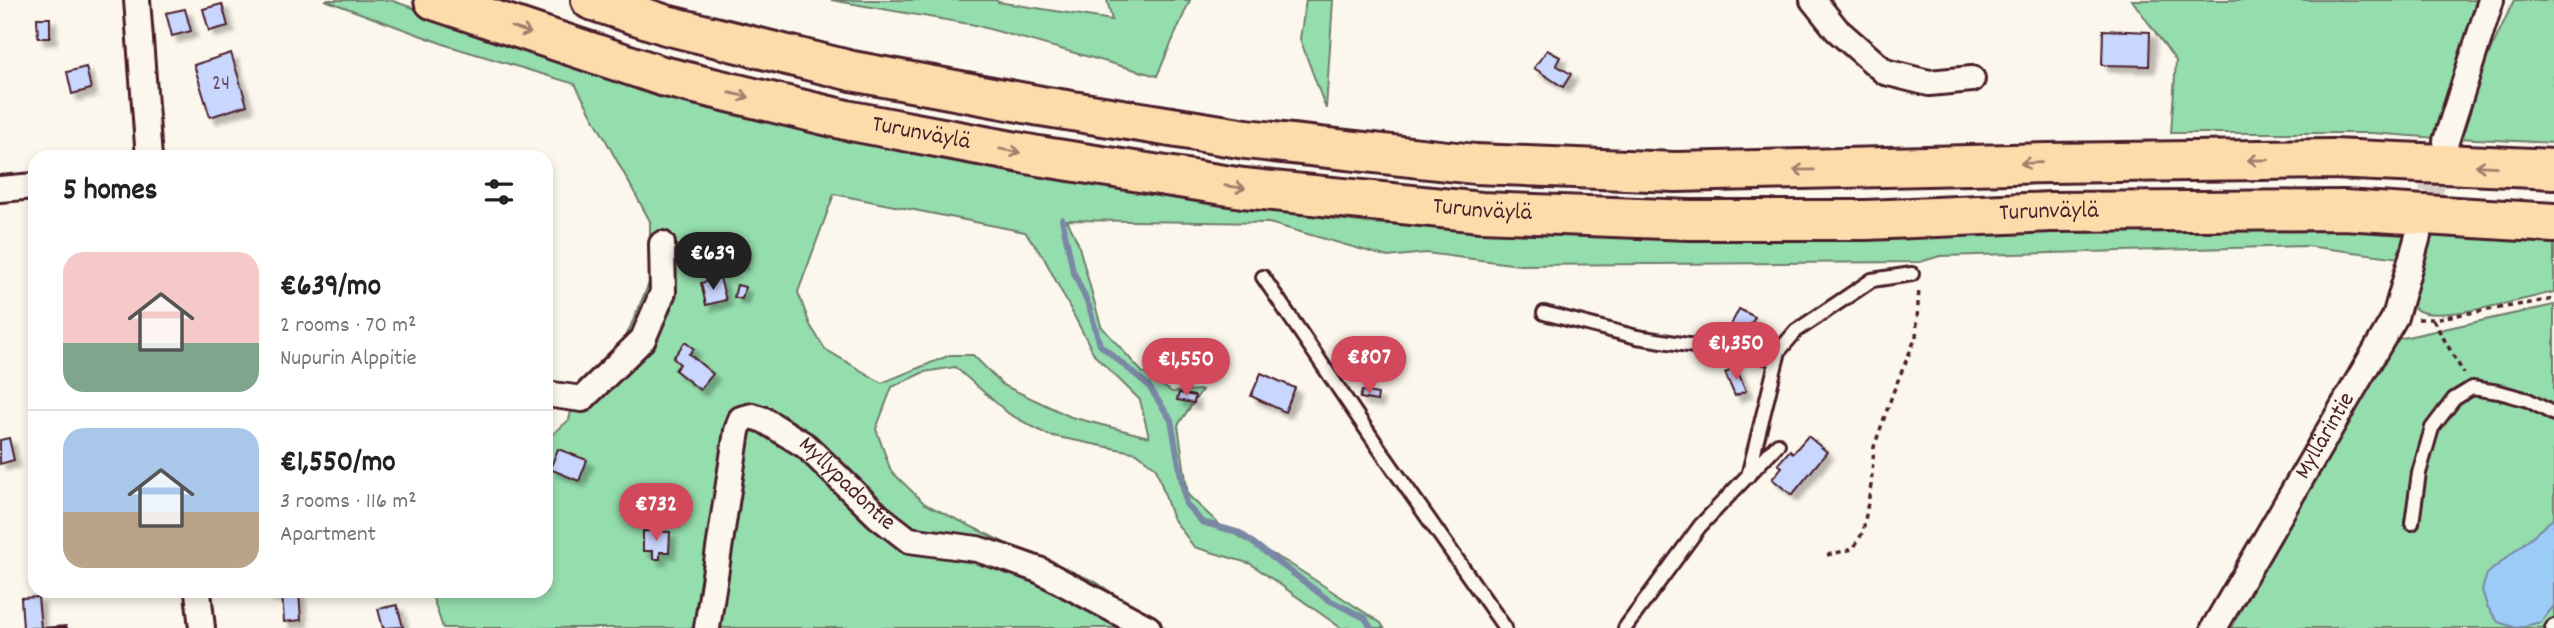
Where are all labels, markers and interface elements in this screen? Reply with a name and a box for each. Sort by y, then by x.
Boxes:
one-way arrow [510,24,532,37]
house number: 24 [212,70,230,100]
one-way arrow [727,88,750,102]
street label: Turunväylä [869,108,973,160]
one-way arrow [998,144,1021,158]
one-way arrow [2247,153,2270,166]
one-way arrow [2020,157,2043,170]
one-way arrow [2475,159,2498,172]
one-way arrow [1792,163,1815,177]
text: 5 homes [63,171,157,214]
icon: filters [480,173,518,211]
one-way arrow [1223,180,1245,193]
street label: Turunväylä [1431,190,1533,231]
street label: Turunväylä [1999,195,2099,231]
pin: €639 [672,232,754,292]
text: €639 [691,238,735,271]
text: €639/mo [280,267,381,310]
icon: home [119,280,203,364]
text: 2 rooms · 70 m² [280,310,416,343]
pin: €1,350 [1679,322,1793,382]
text: €1,350 [1708,328,1764,361]
pin: €807 [1328,336,1410,396]
pin: €1,550 [1129,338,1243,398]
text: €807 [1347,342,1391,375]
text: Nupurin Alppitie [280,343,417,376]
text: €1,550 [1158,344,1214,377]
street label: Myllärintie [2287,386,2364,486]
street label: Myllypadontie [790,429,902,540]
text: €1,550/mo [280,443,396,486]
icon: home [119,456,203,540]
pin: €732 [615,484,697,543]
text: 3 rooms · 116 m² [280,486,417,519]
text: €732 [635,489,677,522]
text: Apartment [280,519,376,552]

